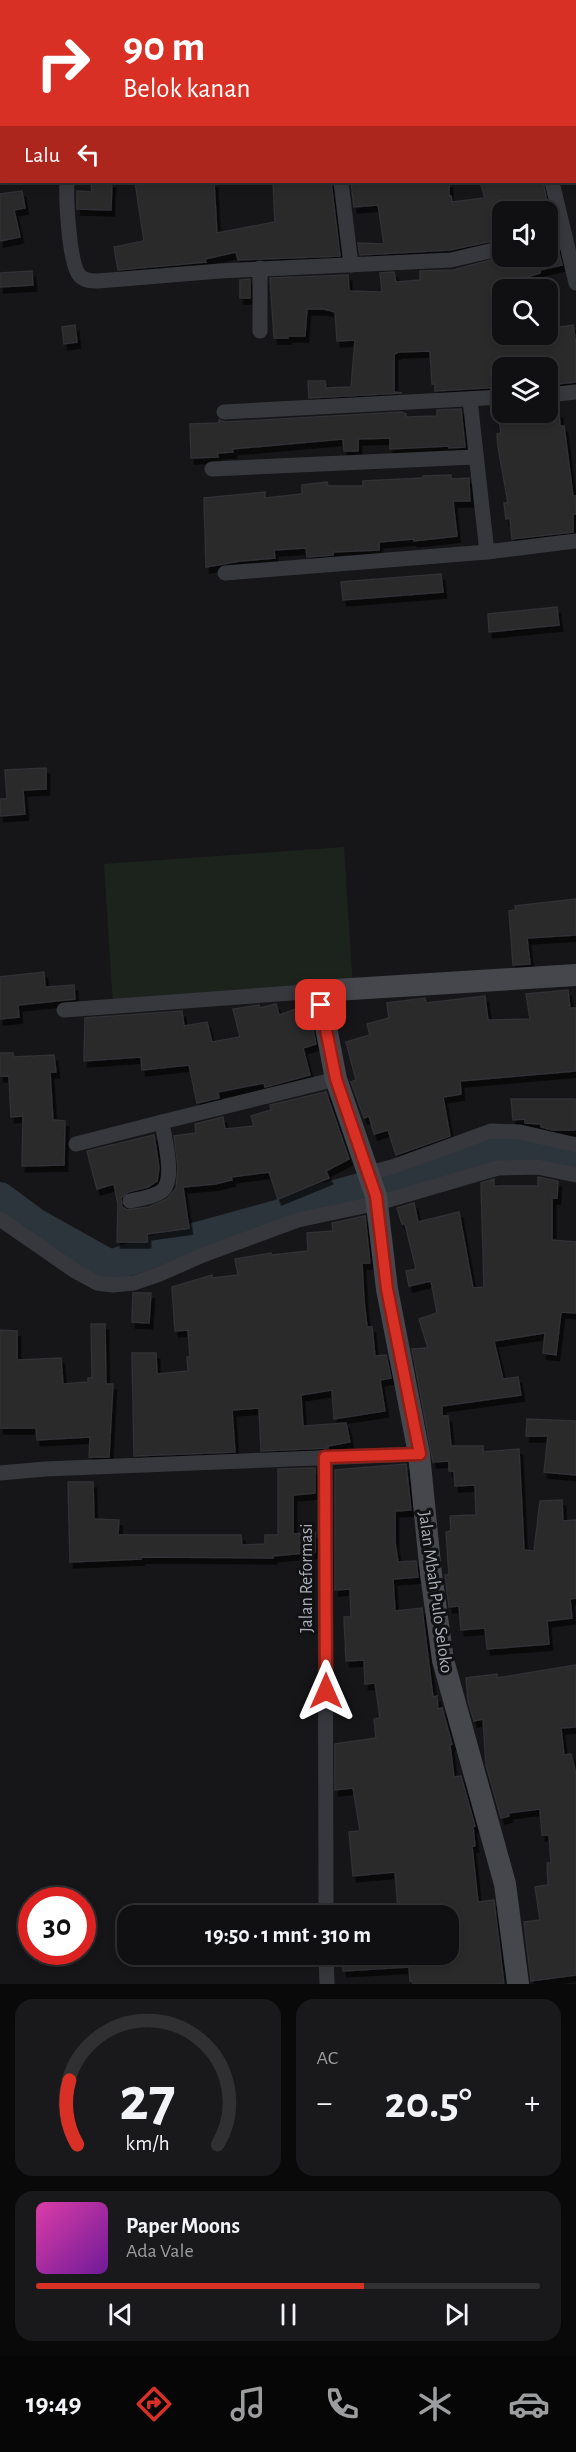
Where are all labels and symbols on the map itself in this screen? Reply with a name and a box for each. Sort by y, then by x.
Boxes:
pin [295,979,346,1030]
street label: Jalan Mbah Pulo Seloko [415,1510,455,1674]
street label: Jalan Reformasi [298,1523,316,1633]
position arrow [294,1659,358,1723]
speed limit sign: 30 [18,1887,96,1965]

